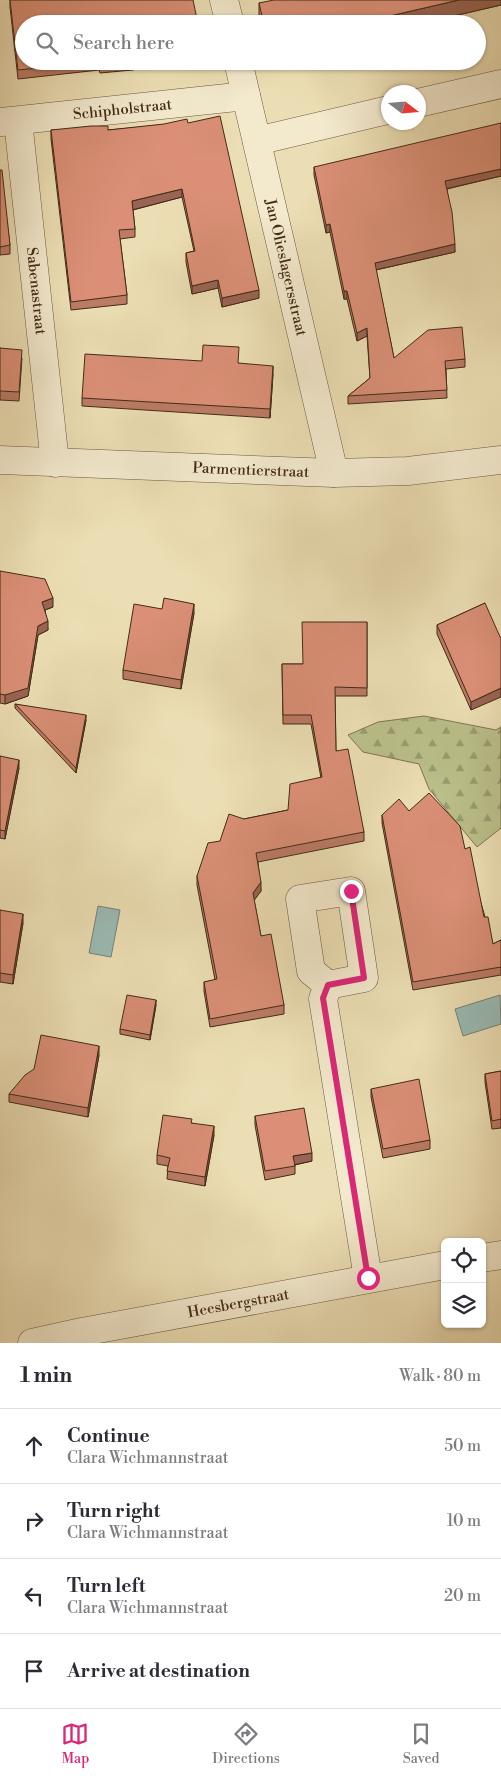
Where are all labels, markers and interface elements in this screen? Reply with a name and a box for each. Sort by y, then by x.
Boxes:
search box [15,15,486,70]
icon: search [33,29,61,57]
text: Search here [73,31,174,55]
north arrow [381,85,426,130]
street label: Schipholstraat [72,95,174,124]
street label: Jan Olieslagersstraat [260,196,311,339]
street label: Sabenastraat [22,246,50,336]
street label: Parmentierstraat [192,458,310,482]
route end [340,880,363,903]
map controls [441,1238,486,1328]
button: locate [441,1238,486,1283]
route start [357,1267,380,1290]
button: layers [441,1283,486,1328]
street label: Heesbergstraat [186,1285,291,1322]
text: 1 min [20,1363,72,1389]
text: Walk · 80 m [399,1366,481,1386]
text: Continue [67,1424,150,1448]
icon: ahead [20,1432,48,1460]
text: 50 m [444,1436,481,1456]
text: Clara Wichmannstraat [67,1448,228,1468]
text: Turn right [67,1499,160,1523]
icon: right [20,1507,48,1535]
text: 10 m [447,1511,481,1531]
text: Clara Wichmannstraat [67,1523,228,1543]
text: Turn left [67,1574,146,1598]
icon: left [20,1582,48,1610]
text: 20 m [444,1586,481,1606]
text: Clara Wichmannstraat [67,1598,228,1618]
icon: arrive [20,1657,48,1685]
text: Arrive at destination [67,1659,250,1683]
tab: Map [61,1720,89,1768]
tab: Directions [212,1720,280,1768]
tab: Saved [403,1720,440,1768]

